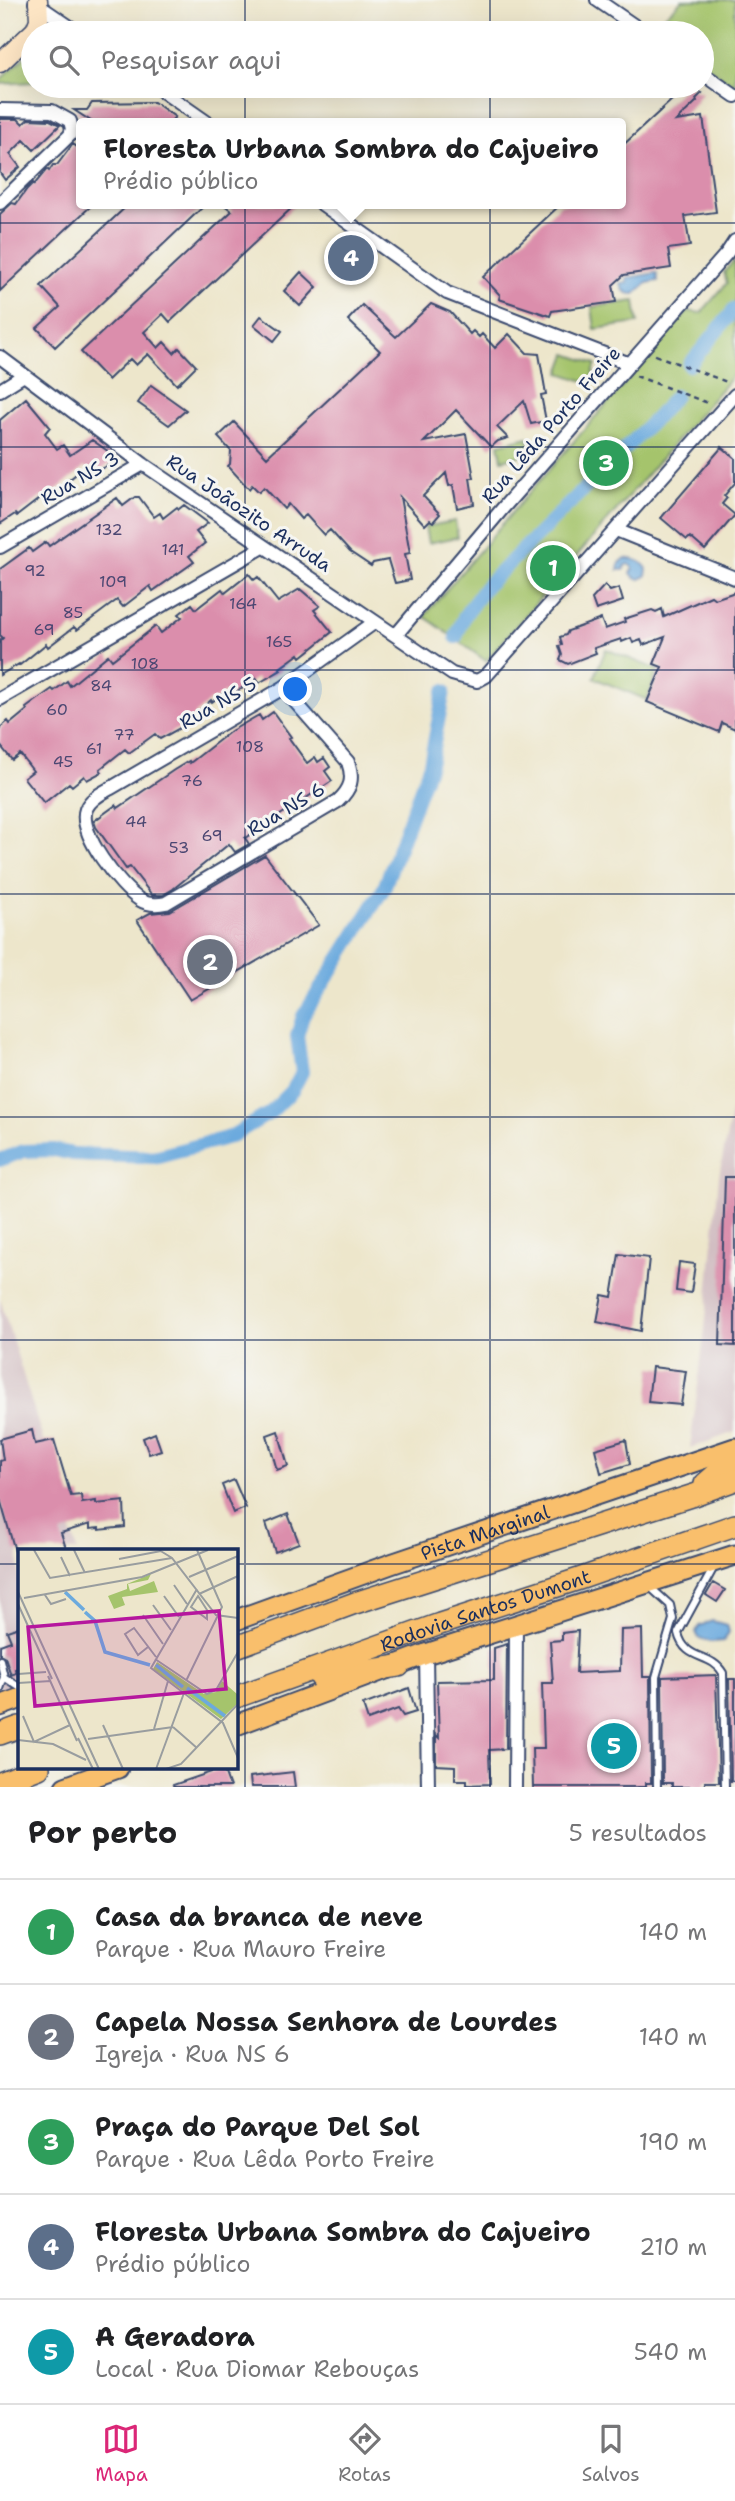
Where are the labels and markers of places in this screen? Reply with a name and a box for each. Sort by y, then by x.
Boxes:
pin: 4 [328,232,374,284]
pin: 3 [583,437,629,489]
pin: 1 [530,542,576,594]
pin: 2 [187,936,233,988]
pin: 5 [591,1720,637,1772]

